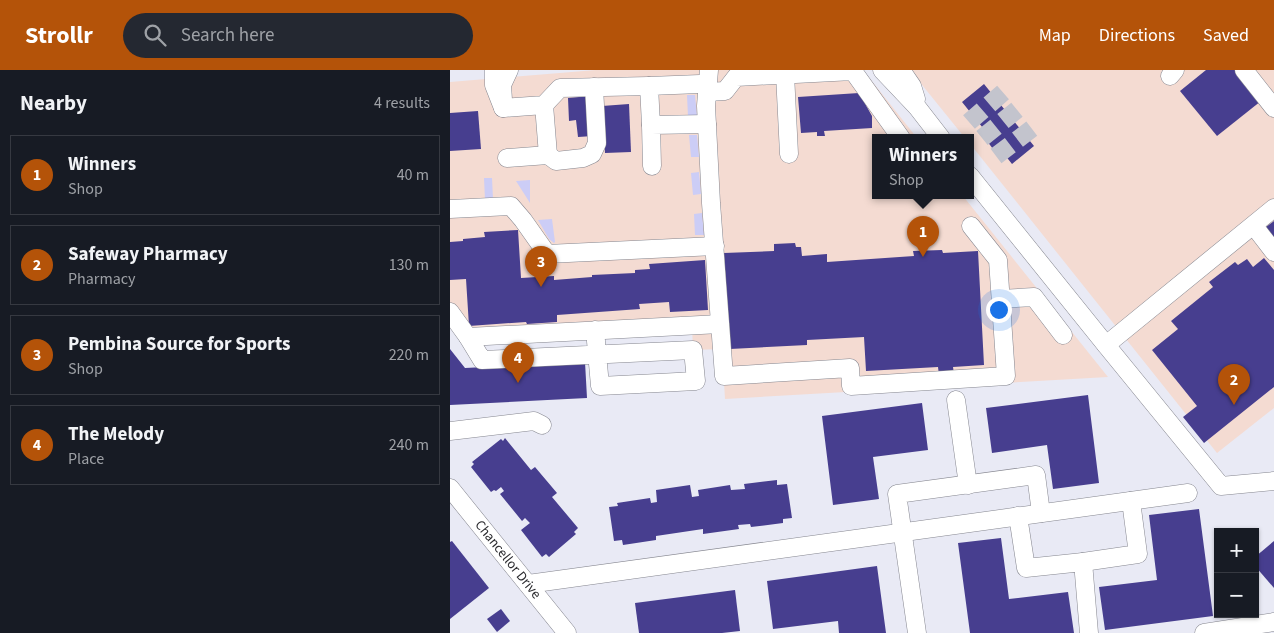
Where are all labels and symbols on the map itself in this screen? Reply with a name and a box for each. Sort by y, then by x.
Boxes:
pin: 1 [907,216,939,257]
pin: 3 [525,246,557,287]
your location [986,297,1012,323]
pin: 4 [502,342,534,383]
pin: 2 [1218,364,1250,405]
street label: Chancellor Drive [470,516,546,603]

